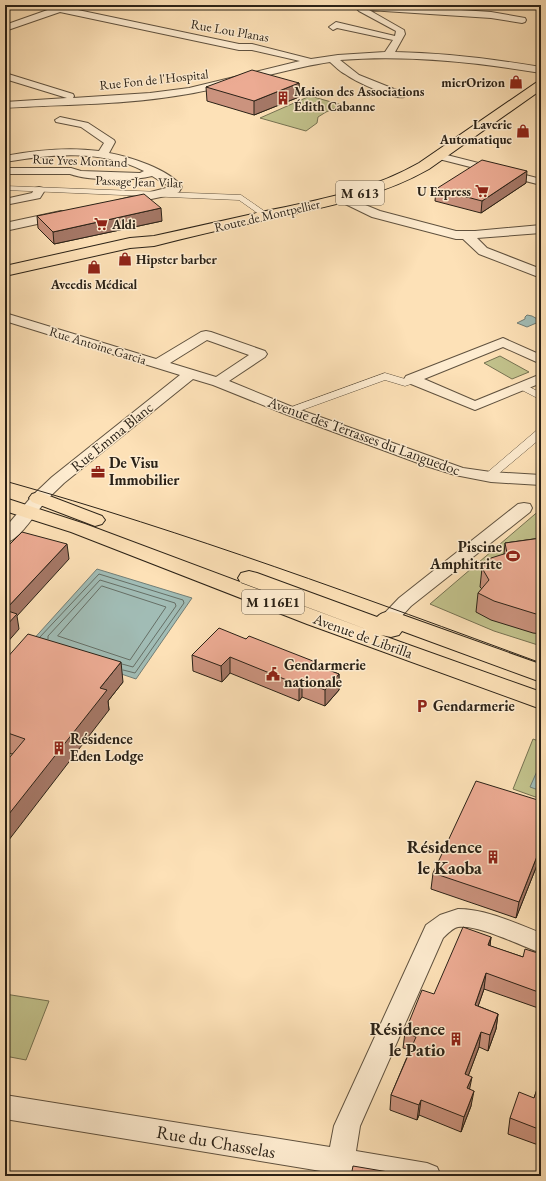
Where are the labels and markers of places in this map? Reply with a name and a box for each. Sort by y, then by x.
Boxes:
place label: micrOrizon [441,74,506,91]
shop icon: micrOrizon [508,74,524,90]
place label: Maison des Associations Édith Cabanne [294,83,425,115]
building icon: Maison des Associations Édith Cabanne [275,90,291,106]
place label: Laverie Automatique [439,116,513,148]
shop icon: Laverie Automatique [515,123,531,139]
place label: U Express [417,183,471,200]
supermarket icon: U Express [474,183,490,199]
supermarket icon: Aldi [93,216,109,232]
place label: Aldi [111,216,136,233]
shop icon: Hipster barber [117,251,133,267]
place label: Hipster barber [136,251,217,268]
shop icon: Aveedis Médical [86,259,102,275]
place label: Aveedis Médical [50,276,138,293]
place label: De Visu Immobilier [109,453,180,489]
office icon: De Visu Immobilier [90,464,106,480]
place label: Piscine Amphitrite [429,537,502,573]
sports icon: Piscine Amphitrite [505,548,521,564]
place label: Gendarmerie nationale [284,655,366,691]
public building icon: Gendarmerie nationale [265,666,281,682]
place label: Gendarmerie [433,696,515,715]
parking icon: Gendarmerie [414,698,430,714]
place label: Résidence Eden Lodge [70,729,143,765]
building icon: Résidence Eden Lodge [51,740,67,756]
place label: Résidence le Kaoba [407,835,482,879]
building icon: Résidence le Kaoba [485,849,501,865]
place label: Résidence le Patio [370,1017,445,1061]
building icon: Résidence le Patio [448,1031,464,1047]

